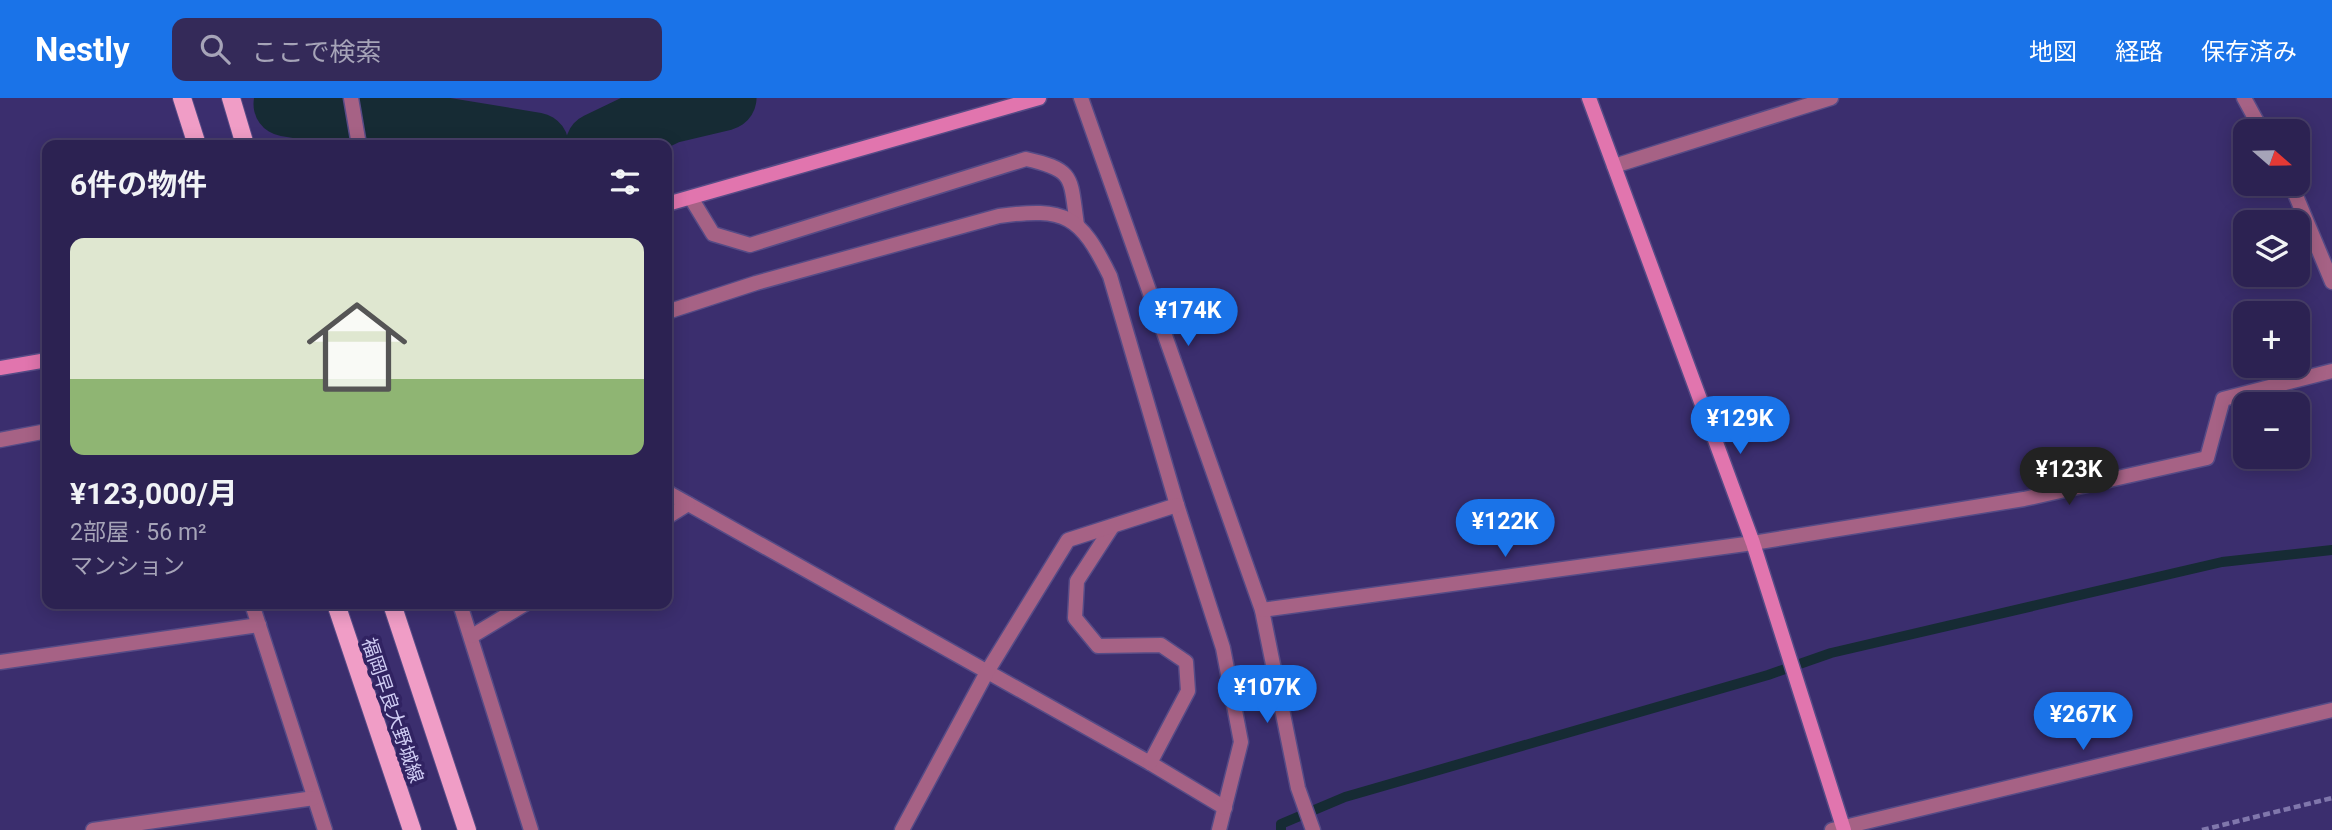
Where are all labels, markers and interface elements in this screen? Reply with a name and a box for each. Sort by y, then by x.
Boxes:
search box [172,18,662,81]
text: Nestly [35,30,130,69]
icon: search [196,30,234,68]
text: ここで検索 [252,37,382,67]
text: 地図 [2029,38,2077,66]
text: 経路 [2115,38,2163,66]
text: 保存済み [2201,38,2297,66]
north arrow [2233,119,2310,196]
map controls [2233,119,2310,469]
icon: filters [606,163,644,201]
text: 6件の物件 [70,167,207,202]
button: layers [2233,210,2310,287]
icon: home [294,284,420,410]
pin: ¥174K [1139,288,1237,348]
text: ¥174K [1155,297,1221,324]
button: + [2233,301,2310,378]
button: − [2233,392,2310,469]
pin: ¥129K [1691,396,1789,456]
text: ¥129K [1707,405,1773,432]
pin: ¥123K [2020,448,2118,507]
text: ¥123K [2036,456,2102,483]
text: ¥123,000/月 [70,476,238,511]
pin: ¥122K [1456,500,1554,559]
text: ¥122K [1472,508,1538,535]
text: 2部屋 · 56 m² [70,519,207,546]
text: マンション [70,553,185,580]
street label: 福岡早良大野城線 [357,635,428,786]
pin: ¥107K [1218,666,1316,725]
text: ¥107K [1234,674,1300,701]
pin: ¥267K [2034,692,2132,752]
text: ¥267K [2050,701,2116,728]

